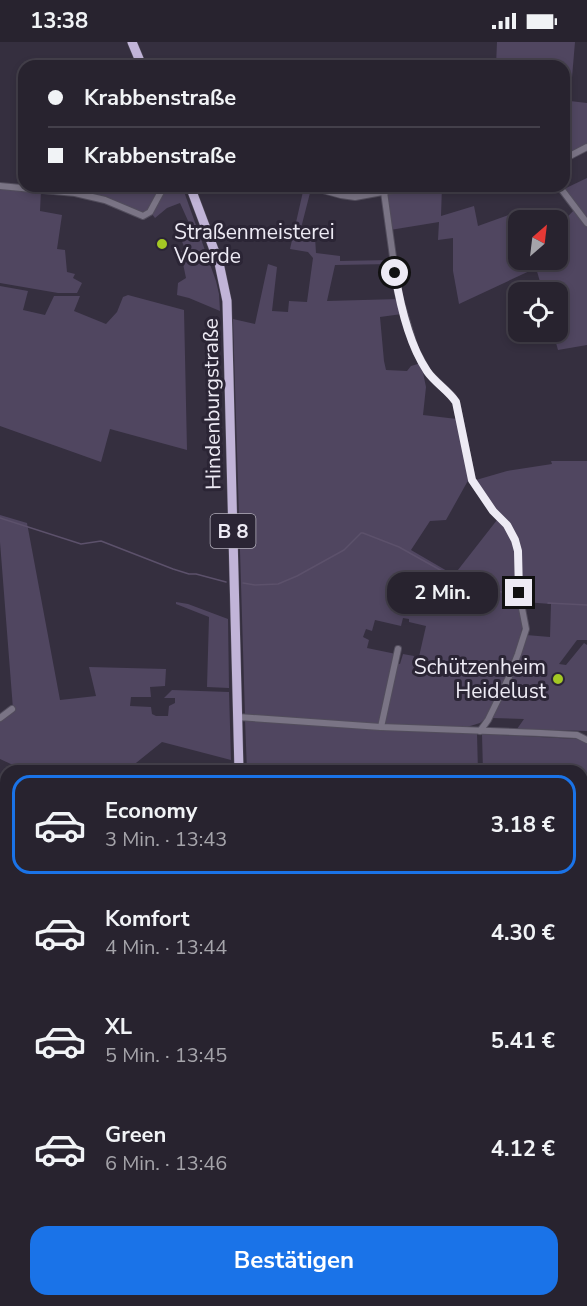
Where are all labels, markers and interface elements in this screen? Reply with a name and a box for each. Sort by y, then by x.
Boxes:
text: 13:38 [30,6,88,36]
text: Krabbenstraße [84,83,236,113]
text: Krabbenstraße [84,141,236,171]
north arrow [508,210,568,270]
map controls [508,210,568,342]
place label: Straßenmeisterei Voerde [173,218,335,270]
marker: Straßenmeisterei Voerde [155,237,169,251]
route start [381,259,408,286]
button: locate [508,282,568,342]
street label: Hindenburgstraße [197,318,227,490]
road number: B 8 [210,514,256,548]
callout: 2 Min. [387,572,498,614]
text: 2 Min. [414,579,471,606]
route end [505,579,532,606]
place label: Schützenheim Heidelust [414,653,547,705]
marker: Schützenheim Heidelust [551,672,565,686]
text: Economy [105,796,197,826]
icon: car [33,798,87,852]
text: 3.18 € [491,810,555,840]
text: 3 Min. · 13:43 [105,826,227,853]
text: Komfort [105,904,189,934]
icon: car [33,906,87,960]
text: 4.30 € [491,918,555,948]
text: 4 Min. · 13:44 [105,934,227,961]
text: XL [105,1012,132,1042]
icon: car [33,1014,87,1068]
text: 5.41 € [491,1026,555,1056]
text: 5 Min. · 13:45 [105,1042,227,1069]
text: Green [105,1120,166,1150]
icon: car [33,1122,87,1176]
text: 4.12 € [491,1134,555,1164]
text: 6 Min. · 13:46 [105,1150,227,1177]
button: Bestätigen [30,1226,558,1295]

